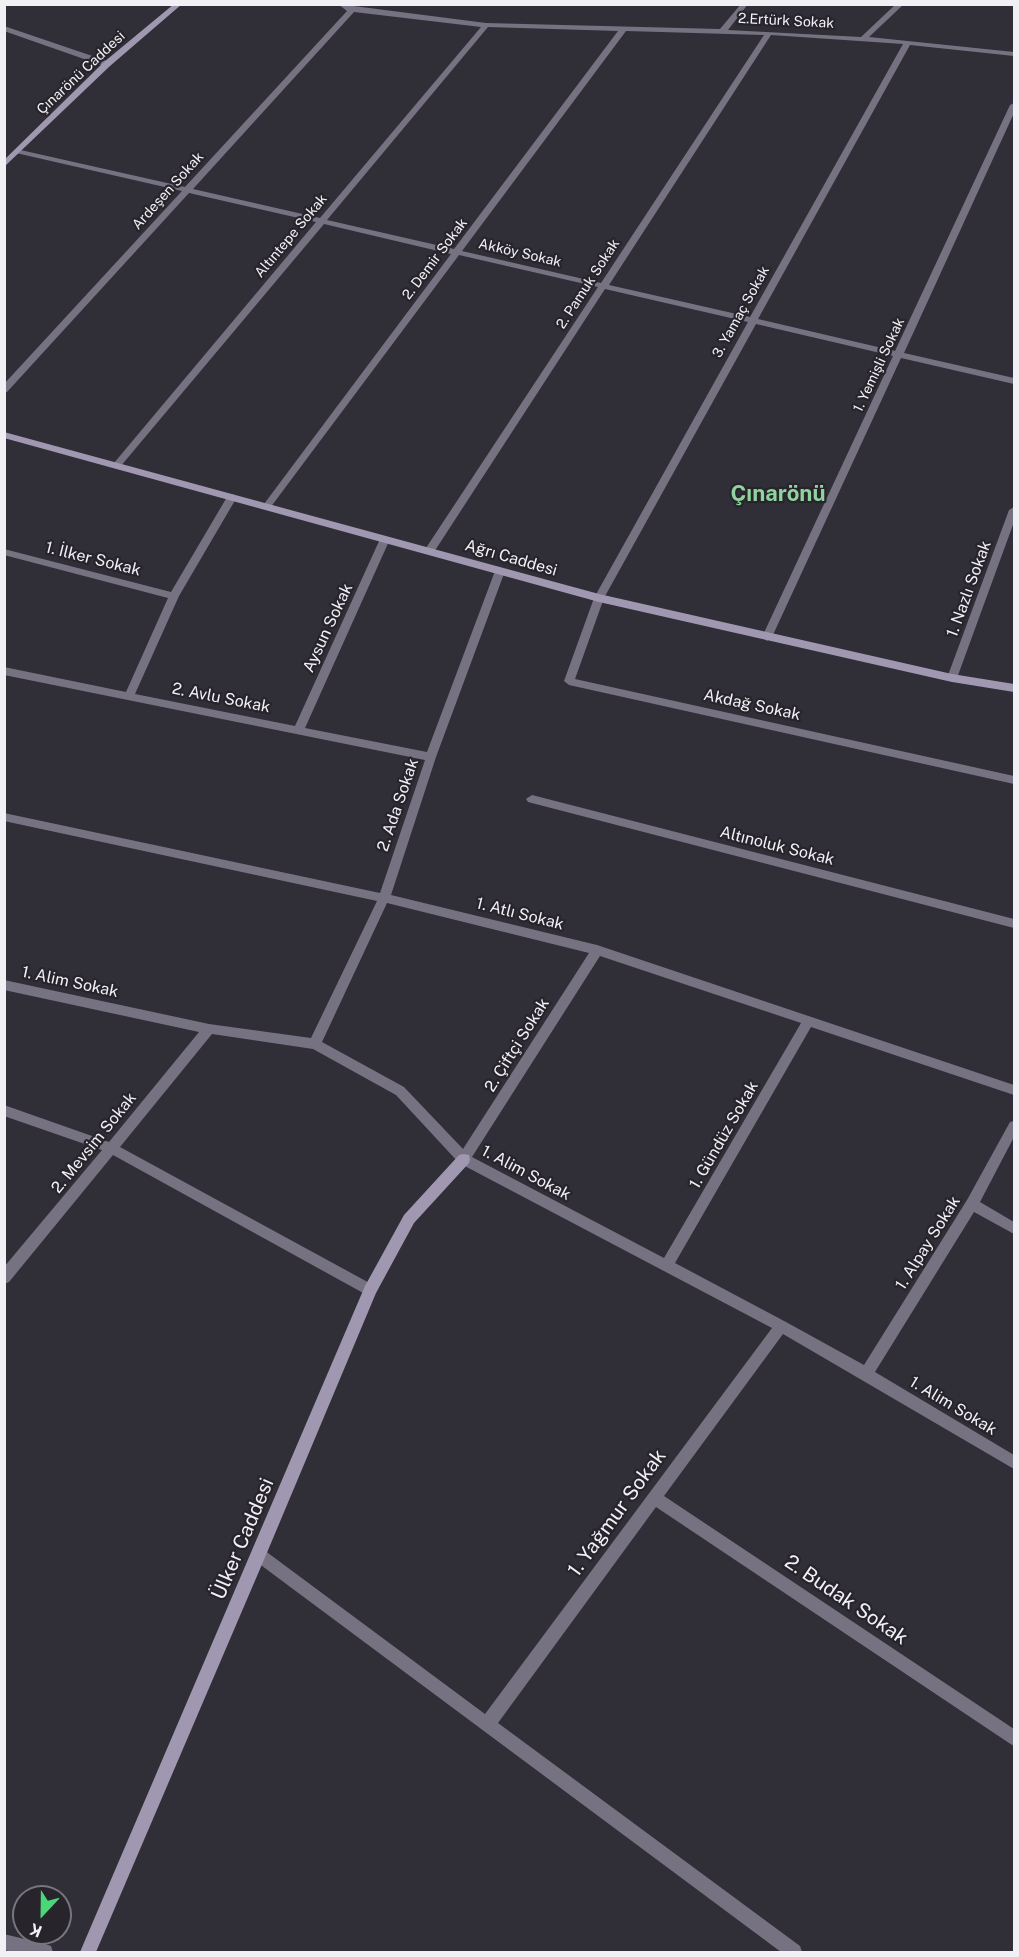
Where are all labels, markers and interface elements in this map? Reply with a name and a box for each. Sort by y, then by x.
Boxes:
street label: 2.Ertürk Sokak [738,10,834,32]
street label: Çınarönü Caddesi [34,28,128,118]
street label: Ardeşen Sokak [129,149,207,233]
street label: Altıntepe Sokak [251,191,331,281]
street label: 2. Demir Sokak [399,215,471,303]
street label: Akköy Sokak [477,235,563,271]
street label: 2. Pamuk Sokak [553,236,623,332]
street label: 3. Yamaç Sokak [709,263,773,361]
street label: 1. Yemişli Sokak [850,315,908,415]
district label: Çınarönü [731,481,825,507]
street label: Ağrı Caddesi [463,536,559,580]
street label: 1. İlker Sokak [43,538,143,580]
street label: 1. Nazlı Sokak [943,538,995,640]
street label: Aysun Sokak [299,581,357,675]
street label: 2. Avlu Sokak [170,679,272,717]
street label: Akdağ Sokak [702,685,802,725]
street label: 2. Ada Sokak [373,756,423,854]
street label: Altınoluk Sokak [718,822,836,870]
street label: 1. Atlı Sokak [474,894,566,934]
street label: 1. Alim Sokak [20,962,120,1002]
street label: 2. Çiftçi Sokak [481,995,553,1095]
street label: 1. Gündüz Sokak [685,1078,763,1192]
street label: 2. Mevsim Sokak [47,1089,141,1197]
street label: 1. Alim Sokak [478,1141,574,1205]
street label: 1. Alpay Sokak [892,1193,964,1293]
street label: 1. Alim Sokak [906,1372,1000,1440]
street label: 1. Yağmur Sokak [563,1445,671,1581]
street label: Ülker Caddesi [207,1475,279,1603]
street label: 2. Budak Sokak [780,1550,912,1650]
north arrow [12,1885,72,1945]
text: K [27,1919,45,1941]

